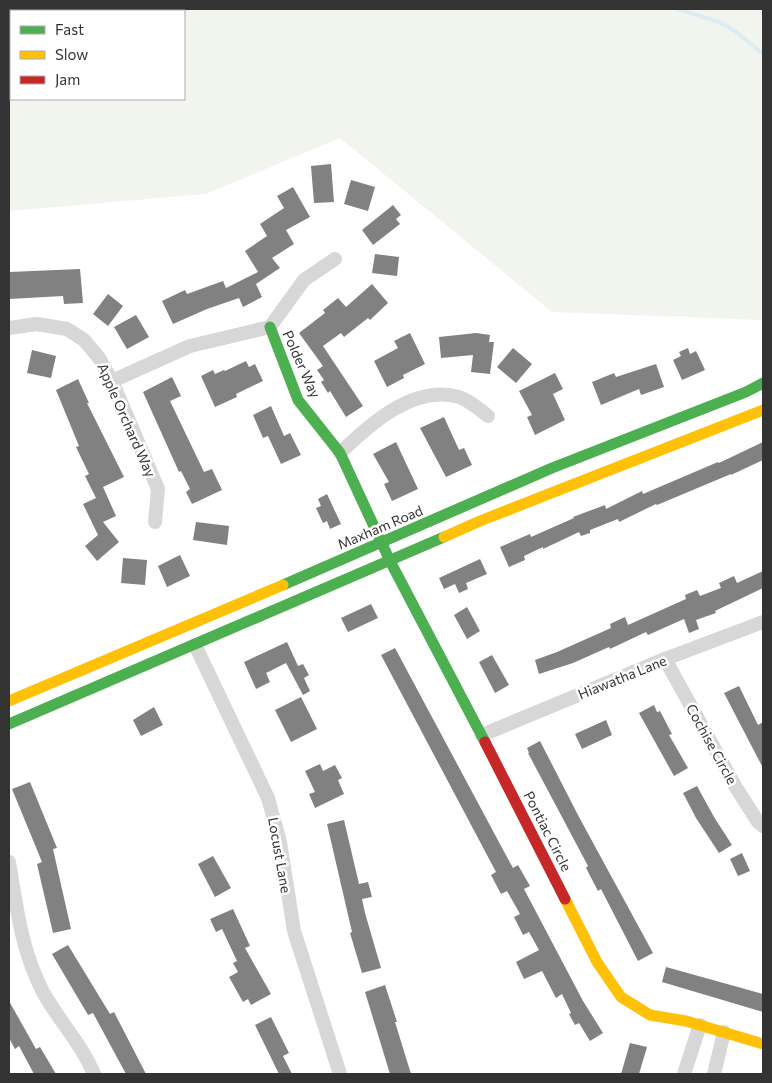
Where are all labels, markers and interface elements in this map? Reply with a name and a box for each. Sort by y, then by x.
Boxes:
legend [10,10,185,100]
text: Fast [55,20,84,38]
text: Slow [55,45,88,63]
text: Jam [55,70,80,88]
street label: Polder Way [280,328,324,400]
street label: Apple Orchard Way [94,360,160,480]
street label: Maxham Road [335,501,425,553]
street label: Hiawatha Lane [575,651,669,703]
street label: Cochise Circle [683,701,741,787]
street label: Pontiac Circle [521,788,575,874]
street label: Locust Lane [265,816,295,894]

